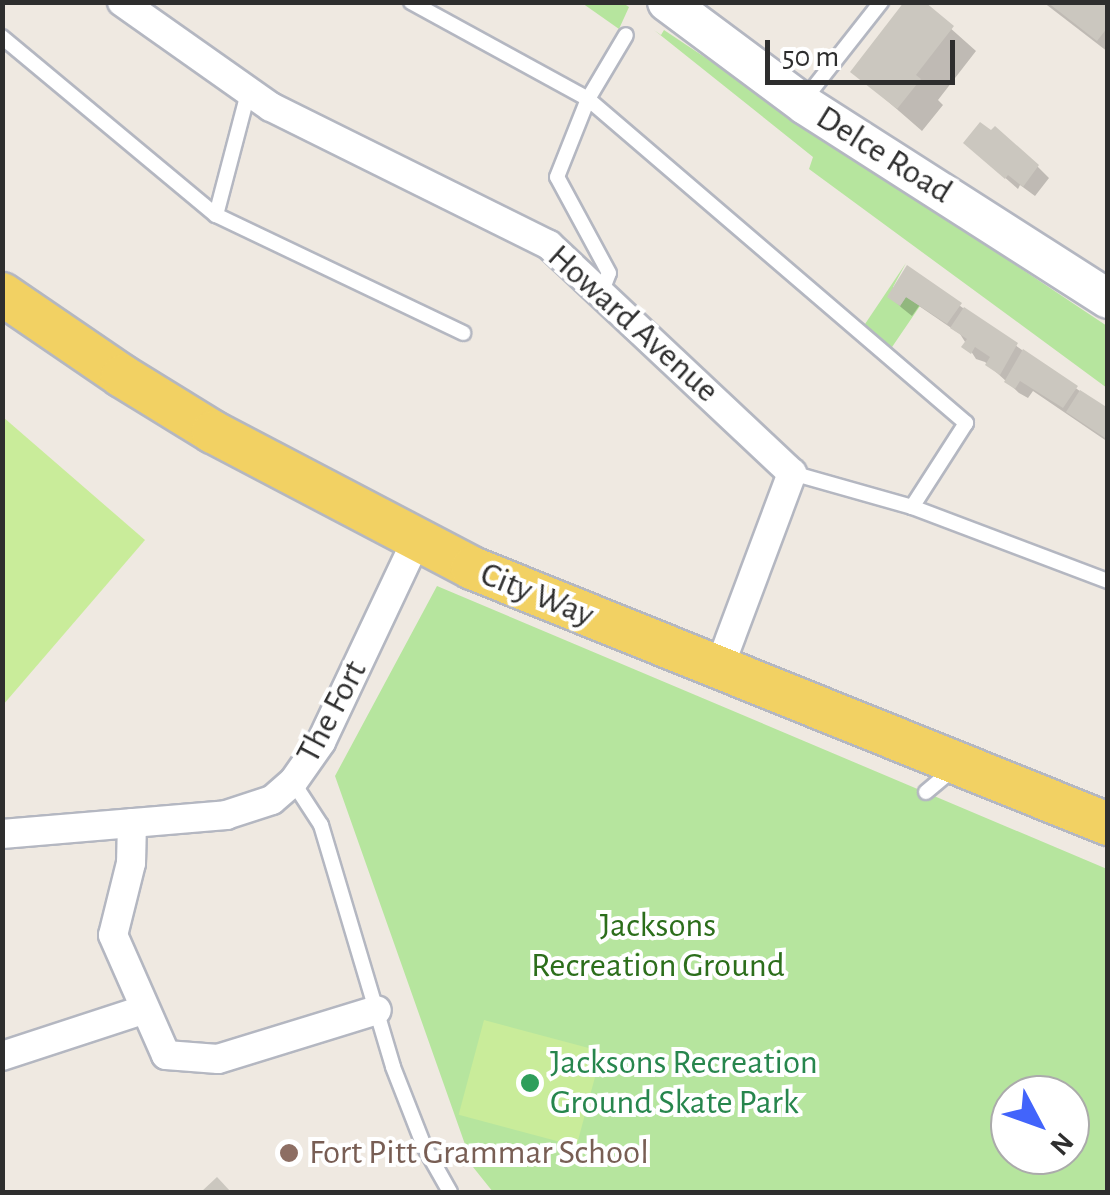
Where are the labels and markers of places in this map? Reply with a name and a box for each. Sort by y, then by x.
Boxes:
place label: Jacksons Recreation Ground Skate Park [550,1042,818,1124]
marker: Jacksons Recreation Ground Skate Park [519,1072,541,1094]
place label: Fort Pitt Grammar School [309,1132,649,1174]
marker: Fort Pitt Grammar School [278,1142,300,1164]

